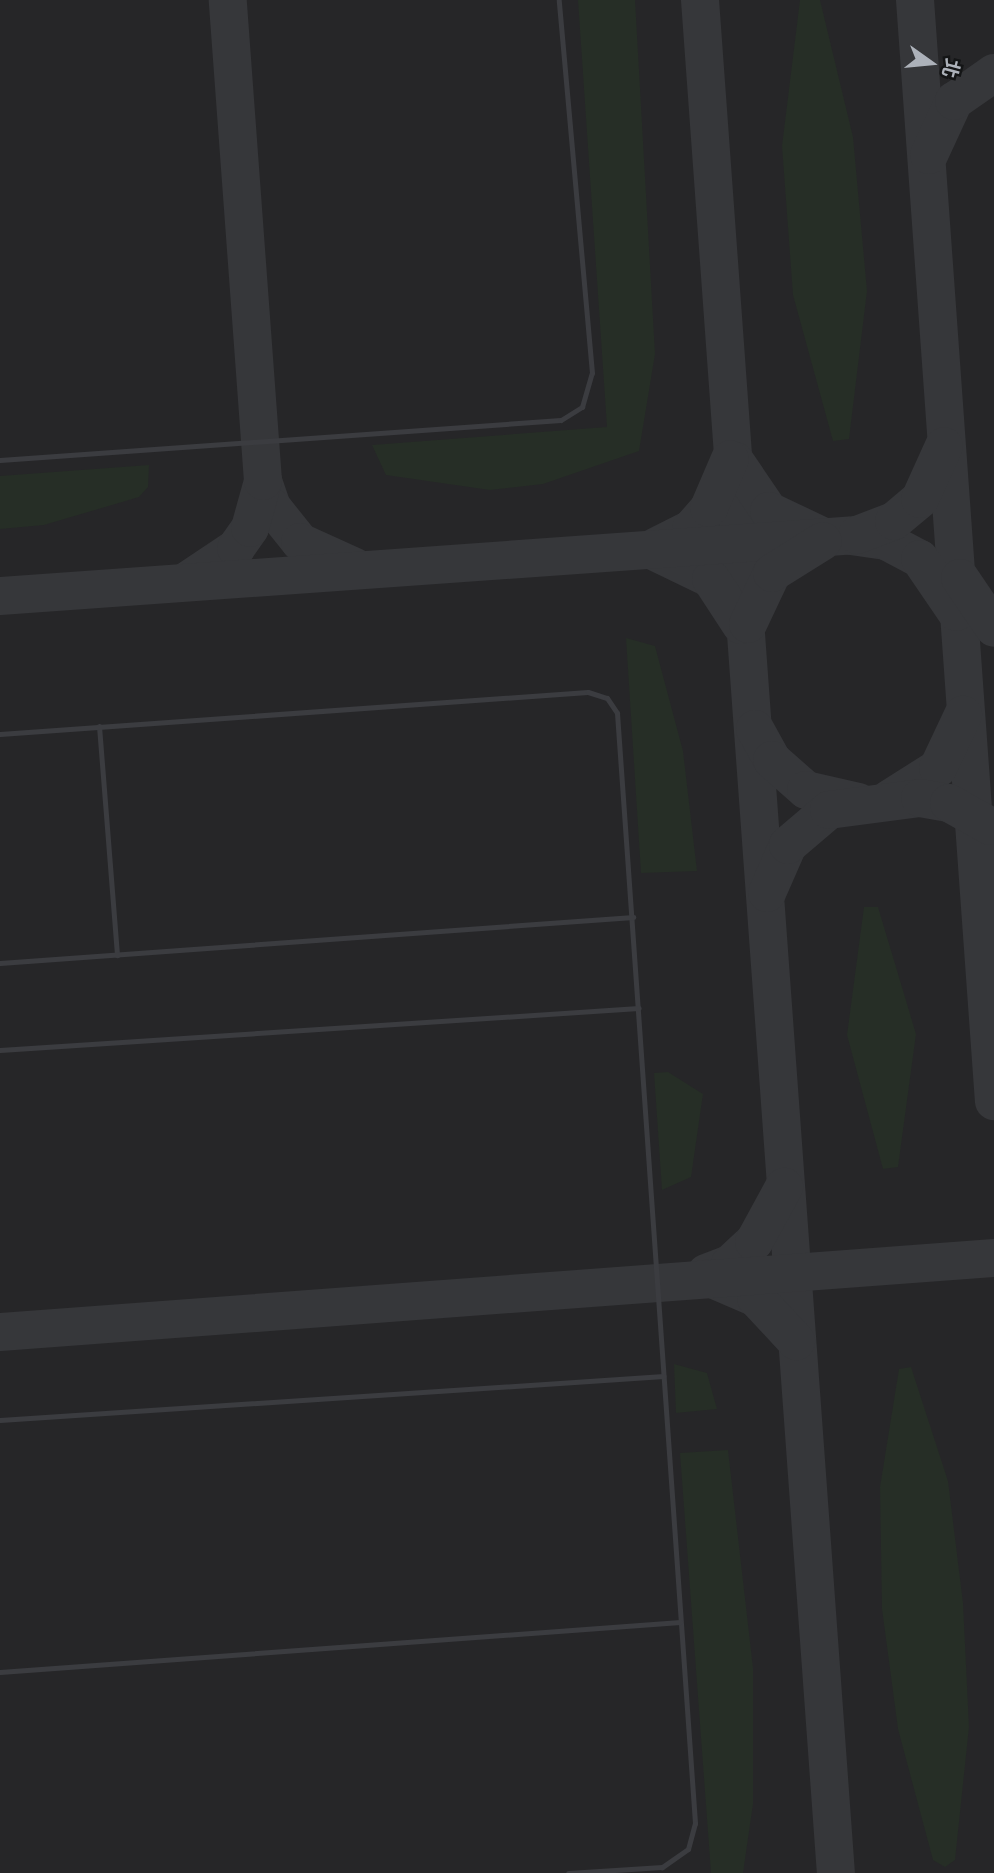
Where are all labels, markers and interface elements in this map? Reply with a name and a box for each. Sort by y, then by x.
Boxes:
north arrow [896,28,966,98]
text: 北 [936,56,966,81]

